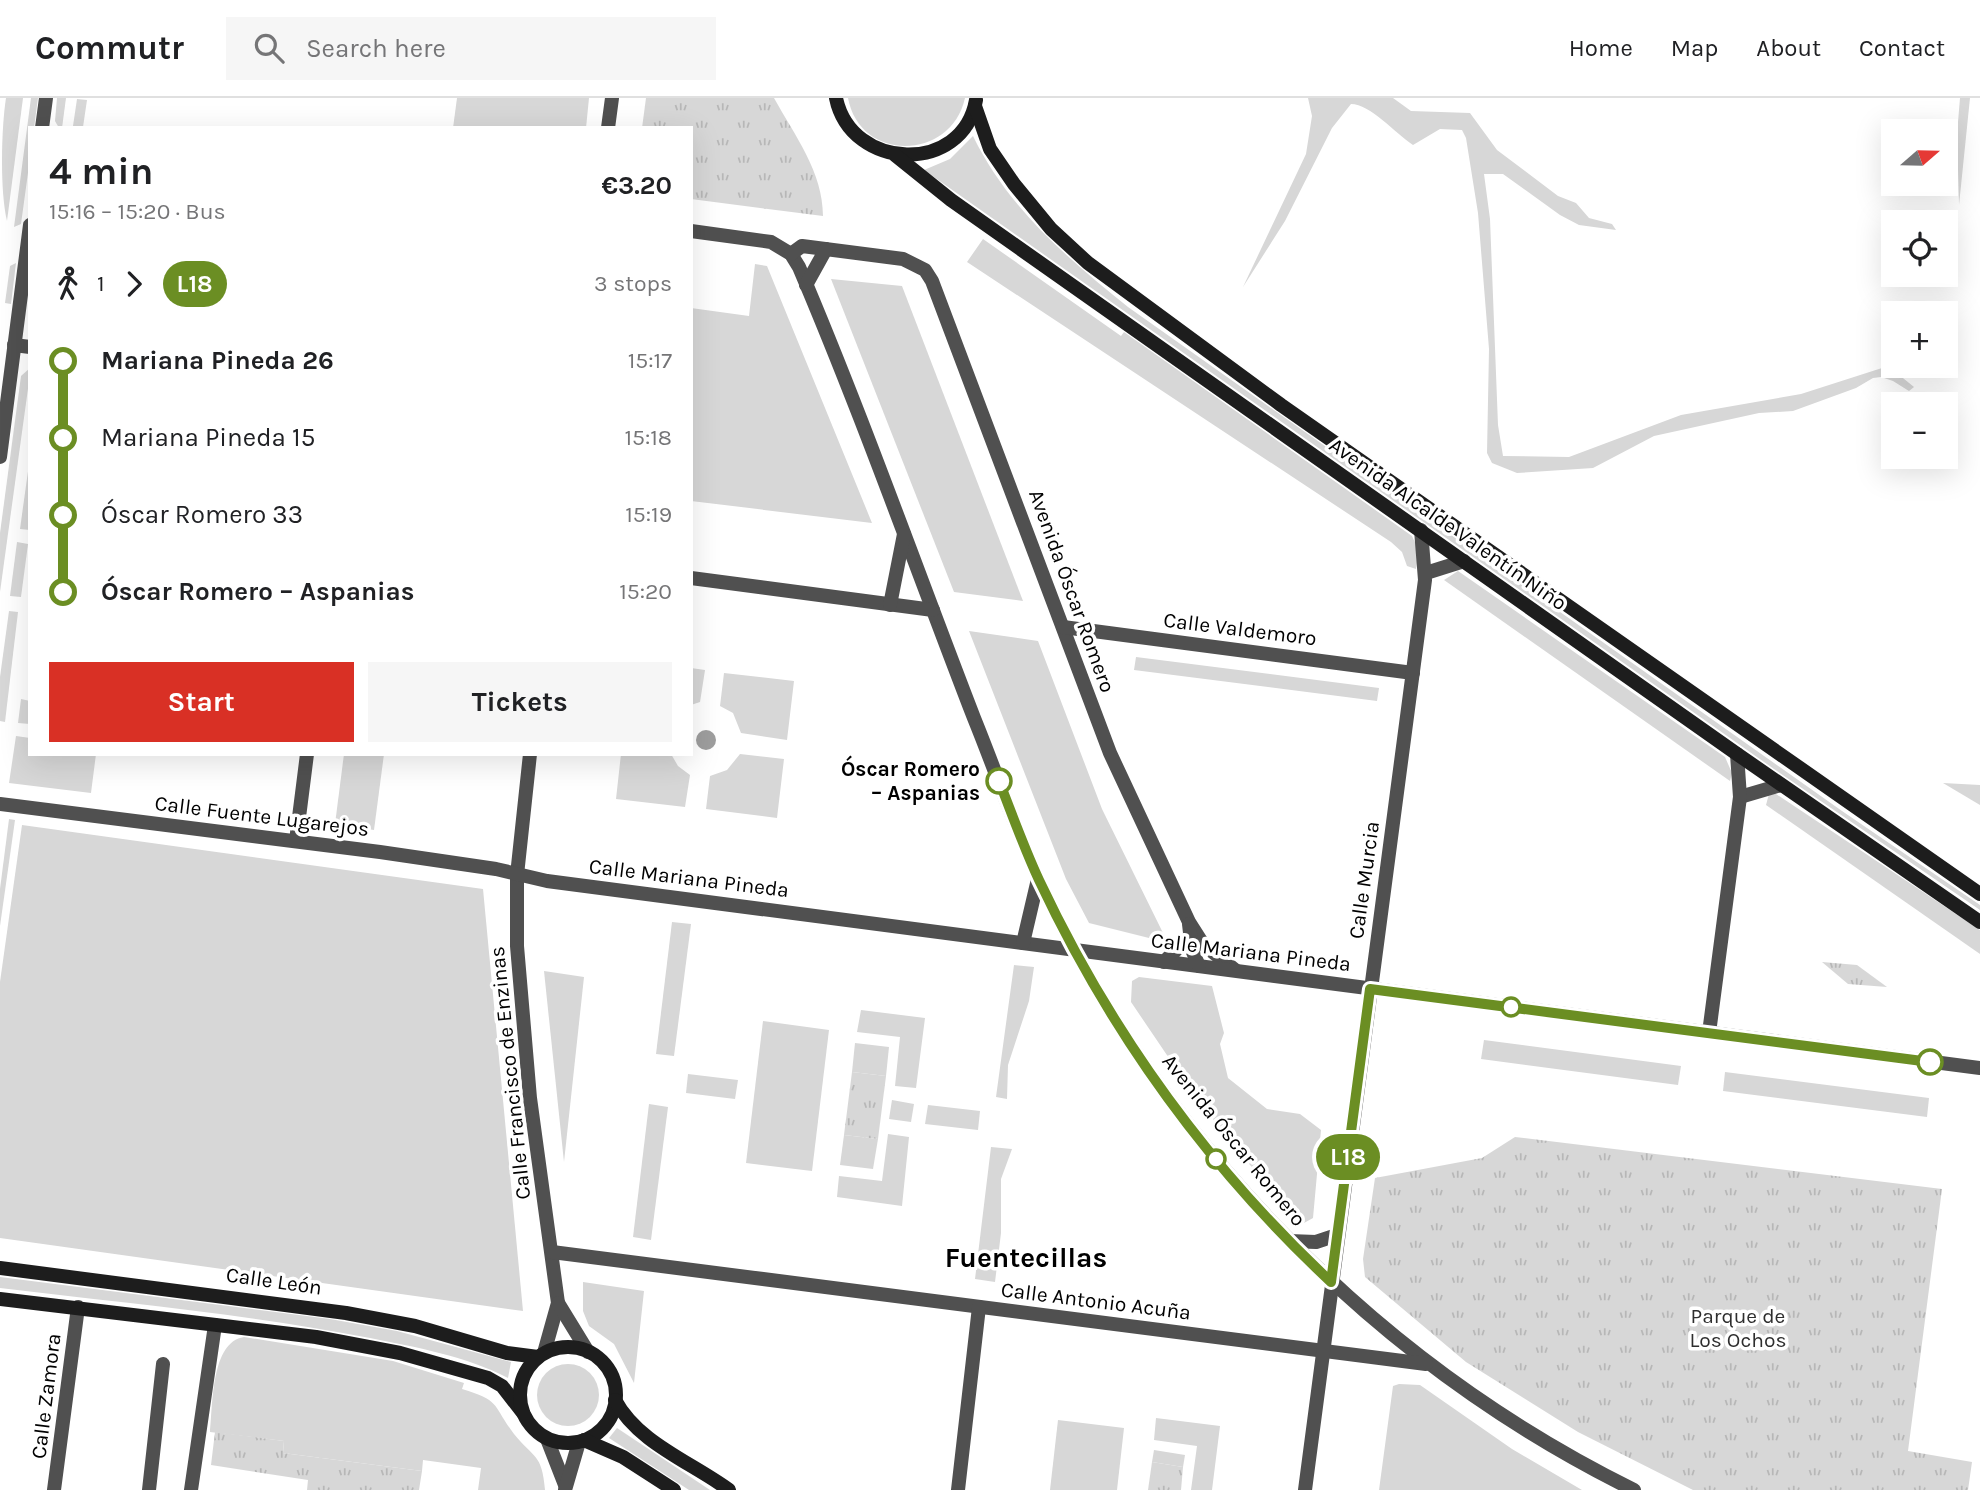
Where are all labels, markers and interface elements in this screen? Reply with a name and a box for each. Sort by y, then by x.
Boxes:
search box [226,17,716,80]
text: Commutr [35,29,184,67]
icon: search [250,29,288,67]
text: Search here [306,33,446,64]
text: Home [1569,34,1633,62]
text: Map [1671,34,1718,62]
text: About [1756,34,1821,62]
text: Contact [1859,34,1945,62]
north arrow [1881,119,1958,196]
map controls [1881,119,1958,469]
text: 4 min [49,149,153,194]
text: €3.20 [602,170,672,201]
text: 15:16 – 15:20 · Bus [49,198,226,225]
button: locate [1881,210,1958,287]
icon: walk [49,265,87,303]
icon: forward [115,265,153,303]
text: 1 [97,270,105,297]
text: L18 [177,270,213,298]
text: 3 stops [594,270,672,297]
button: + [1881,301,1958,378]
text: Mariana Pineda 26 [101,345,334,376]
text: 15:17 [628,347,672,374]
button: − [1881,392,1958,469]
text: Mariana Pineda 15 [101,422,315,453]
text: 15:18 [624,424,672,451]
street label: Avenida Alcalde Valentín Niño [1325,433,1571,615]
street label: Avenida Óscar Romero [1024,486,1120,696]
text: Óscar Romero 33 [101,499,303,530]
text: 15:19 [625,501,672,528]
text: Óscar Romero – Aspanias [101,576,415,607]
text: 15:20 [619,578,672,605]
street label: Calle Valdemoro [1162,608,1318,650]
button: Start [49,662,354,742]
button: Tickets [368,662,672,742]
place label: Óscar Romero – Aspanias [841,755,980,805]
marker: Óscar Romero – Aspanias [986,768,1012,794]
street label: Calle Fuente Lugarejos [153,791,371,841]
street label: Calle Murcia [1344,820,1384,940]
street label: Calle Mariana Pineda [588,854,790,902]
street label: Calle Mariana Pineda [1150,928,1352,976]
street label: Calle Francisco de Enzinas [485,945,535,1201]
unlabelled marker [1501,997,1521,1017]
street label: Avenida Óscar Romero [1157,1049,1311,1231]
unlabelled marker [1917,1049,1943,1075]
line badge: L18 [1308,1134,1388,1180]
text: L18 [1330,1143,1366,1171]
unlabelled marker [1206,1149,1226,1169]
district label: Fuentecillas [945,1241,1107,1274]
street label: Calle León [224,1262,324,1300]
street label: Calle Antonio Acuña [1000,1277,1192,1325]
park label: Parque de Los Ochos [1690,1304,1786,1352]
street label: Calle Zamora [26,1332,66,1460]

